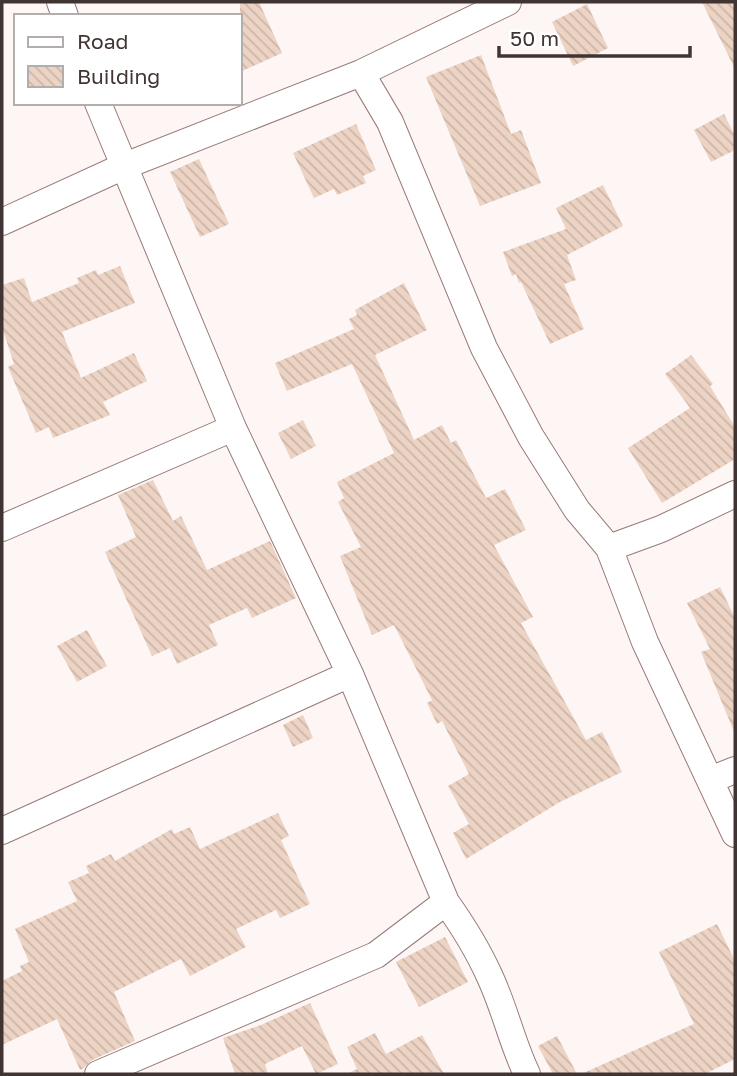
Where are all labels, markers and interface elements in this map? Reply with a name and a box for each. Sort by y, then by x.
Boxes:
legend [14,14,242,105]
scale bar [499,14,690,58]
text: 50 m [510,25,559,51]
text: Road [77,28,128,54]
text: Building [77,63,160,89]

